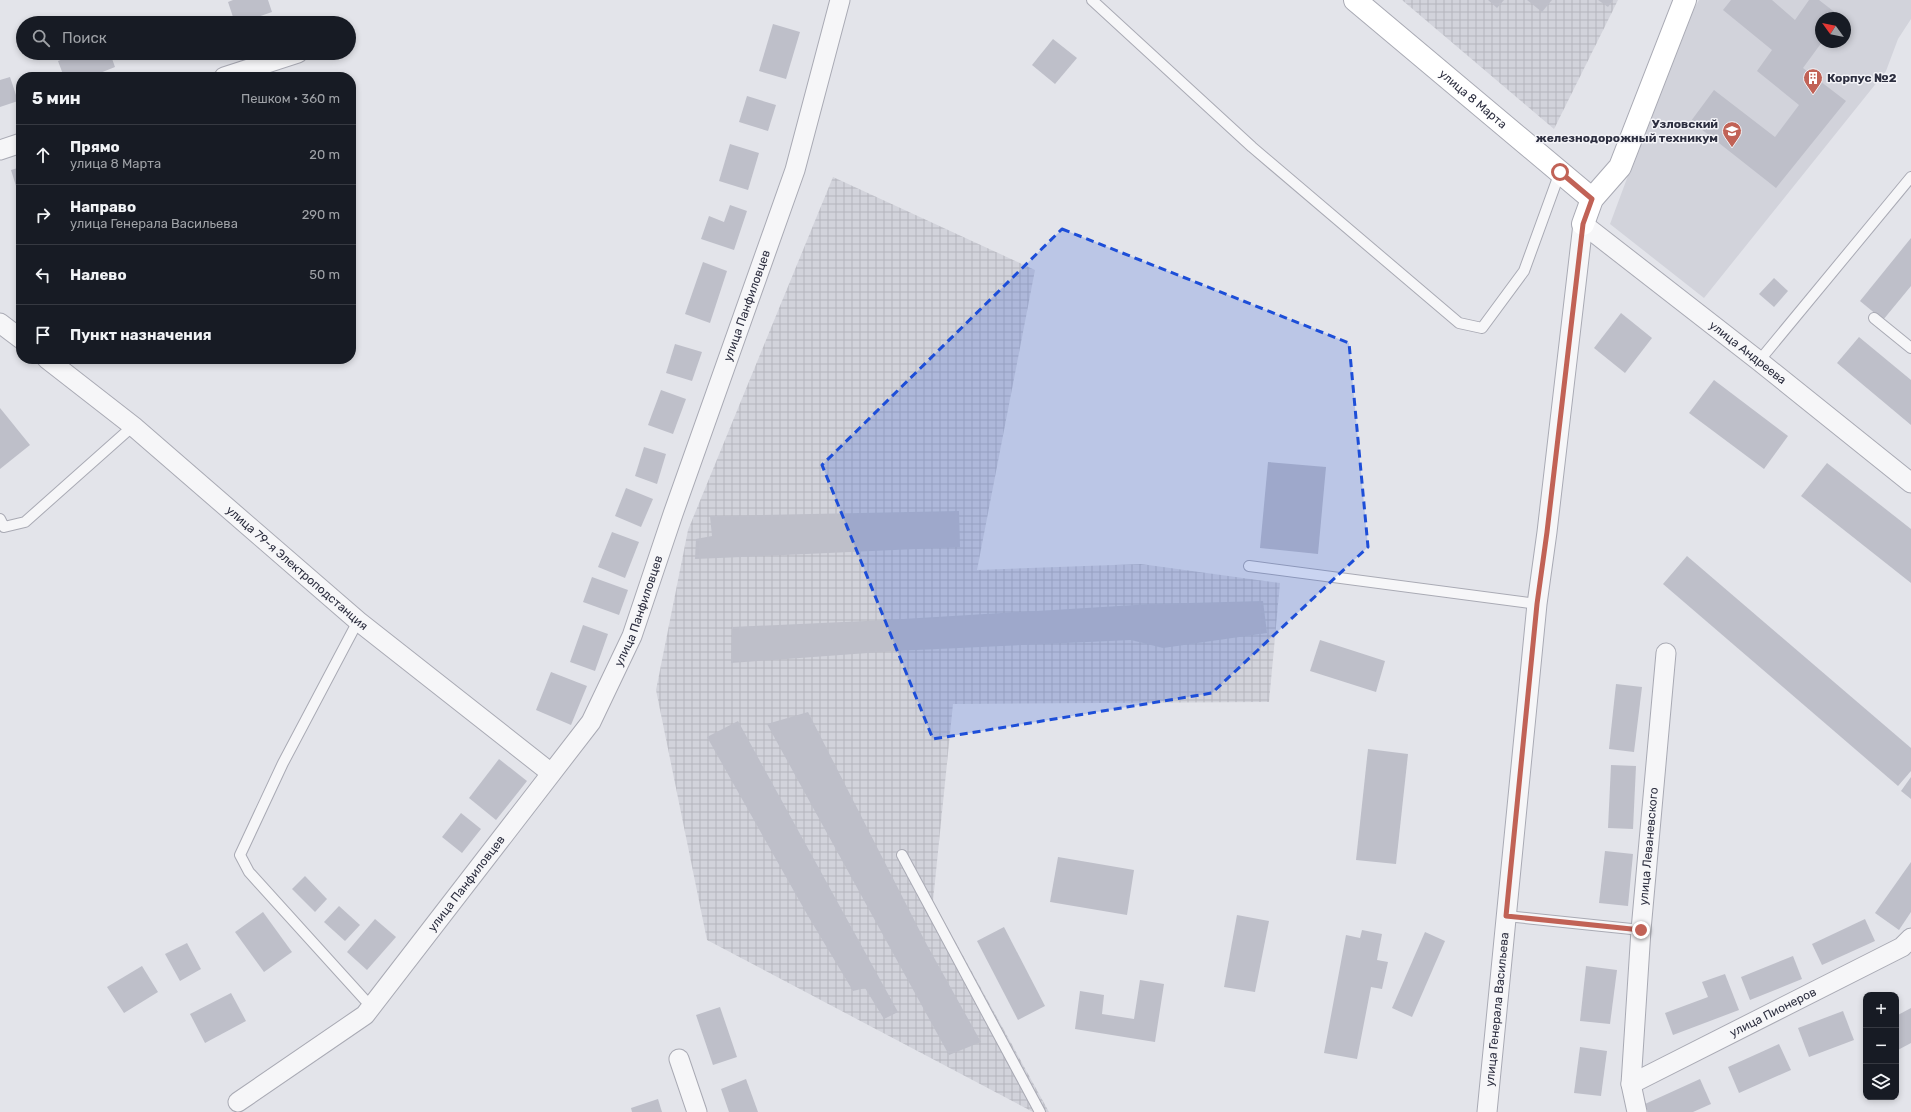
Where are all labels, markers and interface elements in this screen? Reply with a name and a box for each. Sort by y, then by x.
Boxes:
north arrow [1815,12,1851,48]
search box [16,16,356,60]
icon: search [30,27,52,49]
text: Поиск [62,29,107,47]
street label: улица 8 Марта [1436,67,1510,131]
building icon: Корпус №2 [1802,67,1824,95]
place label: Корпус №2 [1827,71,1897,85]
text: 5 мин [32,88,81,108]
text: Пешком · 360 m [241,91,340,106]
place label: Узловский железнодорожный техникум [1536,117,1718,145]
school or university icon: Узловский железнодорожный техникум [1721,120,1743,148]
text: Прямо [70,138,120,156]
icon: ahead [32,144,54,166]
text: 20 m [309,147,340,162]
text: улица 8 Марта [70,156,161,171]
route start [1551,163,1569,181]
text: Направо [70,198,136,216]
icon: right [32,204,54,226]
text: 290 m [302,207,340,222]
text: улица Генерала Васильева [70,216,238,231]
street label: улица Панфиловцев [721,248,773,363]
icon: left [32,264,54,286]
text: Налево [70,266,127,284]
text: 50 m [309,267,340,282]
street label: улица Андреева [1707,318,1789,387]
icon: arrive [32,324,54,346]
text: Пункт назначения [70,326,212,344]
street label: улица 79-я Электроподстанция [223,503,371,633]
street label: улица Панфиловцев [612,553,666,669]
street label: улица Леваневского [1636,787,1661,906]
street label: улица Панфиловцев [425,833,508,934]
route end [1632,921,1650,939]
street label: улица Генерала Васильева [1483,932,1512,1087]
street label: улица Пионеров [1727,984,1819,1040]
map controls [1863,992,1899,1100]
button: + [1863,992,1899,1028]
button: − [1863,1028,1899,1064]
button: layers [1863,1064,1899,1100]

